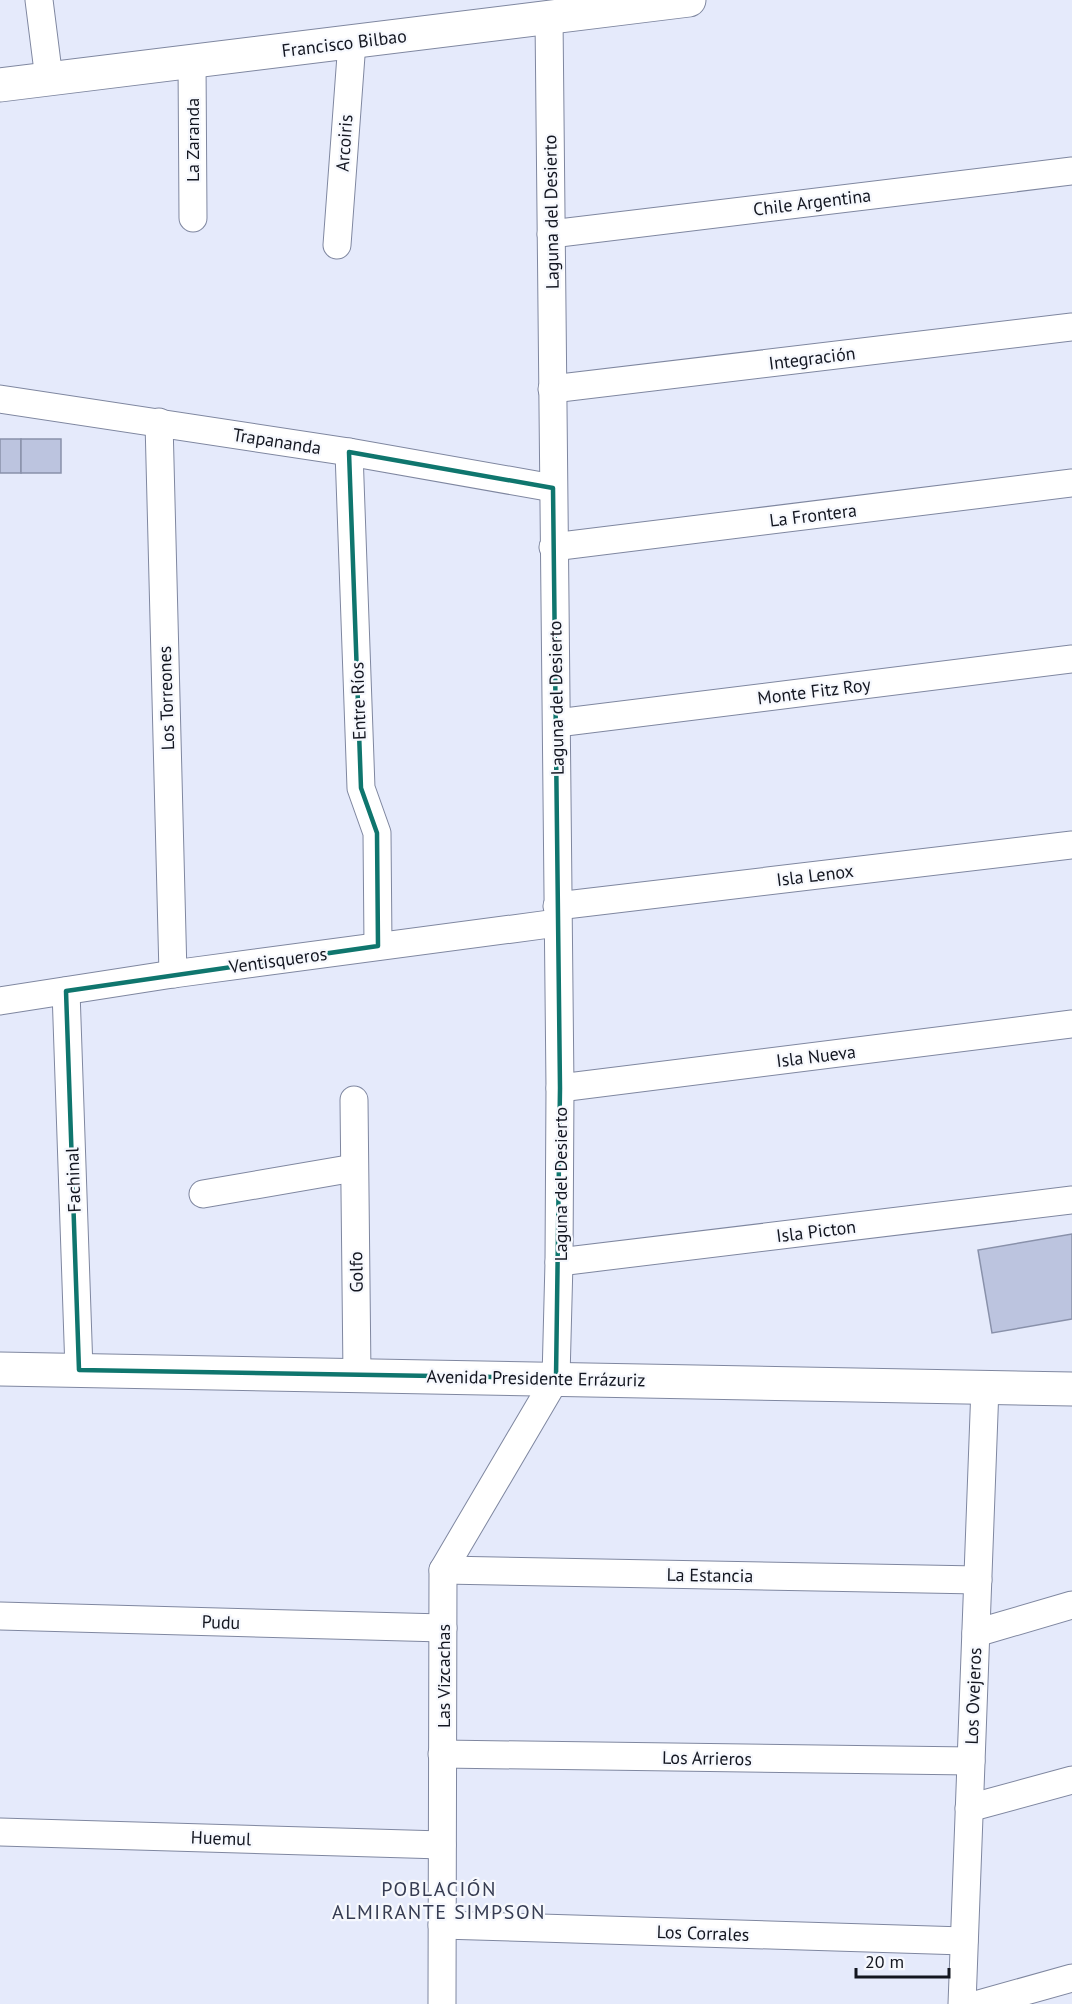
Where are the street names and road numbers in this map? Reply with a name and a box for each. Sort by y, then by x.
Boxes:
street label: Francisco Bilbao [280,24,408,62]
street label: La Zaranda [181,98,204,182]
street label: Arcoiris [331,114,357,172]
street label: Laguna del Desierto [538,135,564,289]
street label: Chile Argentina [752,183,872,221]
street label: Integración [767,341,857,375]
street label: Trapananda [231,423,323,459]
street label: La Frontera [768,498,858,532]
street label: Laguna del Desierto [543,621,569,775]
street label: Los Torreones [153,645,179,751]
street label: Entre Ríos [345,661,371,741]
street label: Monte Fitz Roy [756,673,872,709]
street label: Isla Lenox [775,859,855,891]
street label: Ventisqueros [227,942,328,978]
street label: Isla Nueva [775,1040,857,1072]
street label: Laguna del Desierto [549,1107,572,1261]
street label: Fachinal [60,1146,86,1213]
street label: Isla Picton [775,1215,857,1247]
street label: Golfo [344,1251,368,1293]
street label: Avenida Presidente Errázuriz [426,1365,646,1391]
street label: La Estancia [666,1563,754,1587]
street label: Pudu [201,1610,241,1634]
street label: Las Vizcachas [432,1624,455,1728]
street label: Los Ovejeros [960,1647,986,1745]
street label: Los Arrieros [662,1746,752,1770]
street label: Huemul [190,1825,252,1851]
street label: Los Corrales [656,1920,750,1946]

